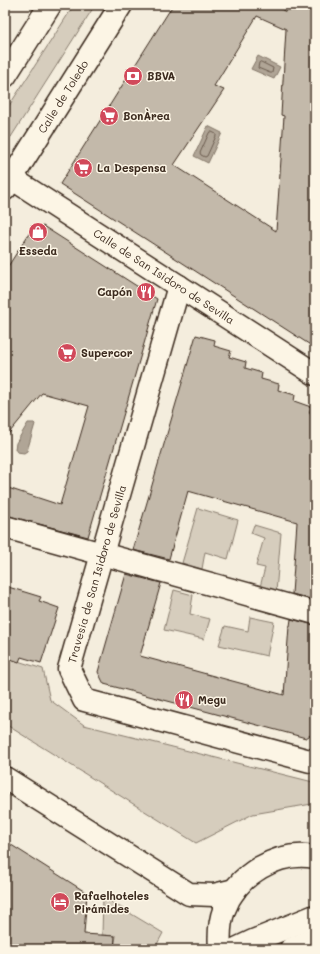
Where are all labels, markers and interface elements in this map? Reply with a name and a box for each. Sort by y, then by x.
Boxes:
street label: Calle de Toledo [34,57,92,136]
bank icon: BBVA [122,65,144,87]
place label: BBVA [147,68,175,83]
supermarket icon: BonÀrea [98,105,120,127]
place label: BonÀrea [123,108,170,123]
supermarket icon: La Despensa [72,157,94,179]
place label: La Despensa [97,160,166,175]
shop icon: Esseda [27,221,49,243]
street label: Calle de San Isidoro de Sevilla [91,225,238,327]
place label: Esseda [19,243,57,258]
restaurant icon: Capón [135,281,157,303]
place label: Capón [97,284,132,299]
supermarket icon: Supercor [56,342,78,364]
place label: Supercor [81,345,133,360]
street label: Travesía de San Isidoro de Sevilla [64,483,129,665]
restaurant icon: Megu [173,689,195,711]
place label: Megu [198,692,226,707]
place label: Rafaelhoteles Pirámides [74,888,149,916]
hotel icon: Rafaelhoteles Pirámides [49,891,71,913]

